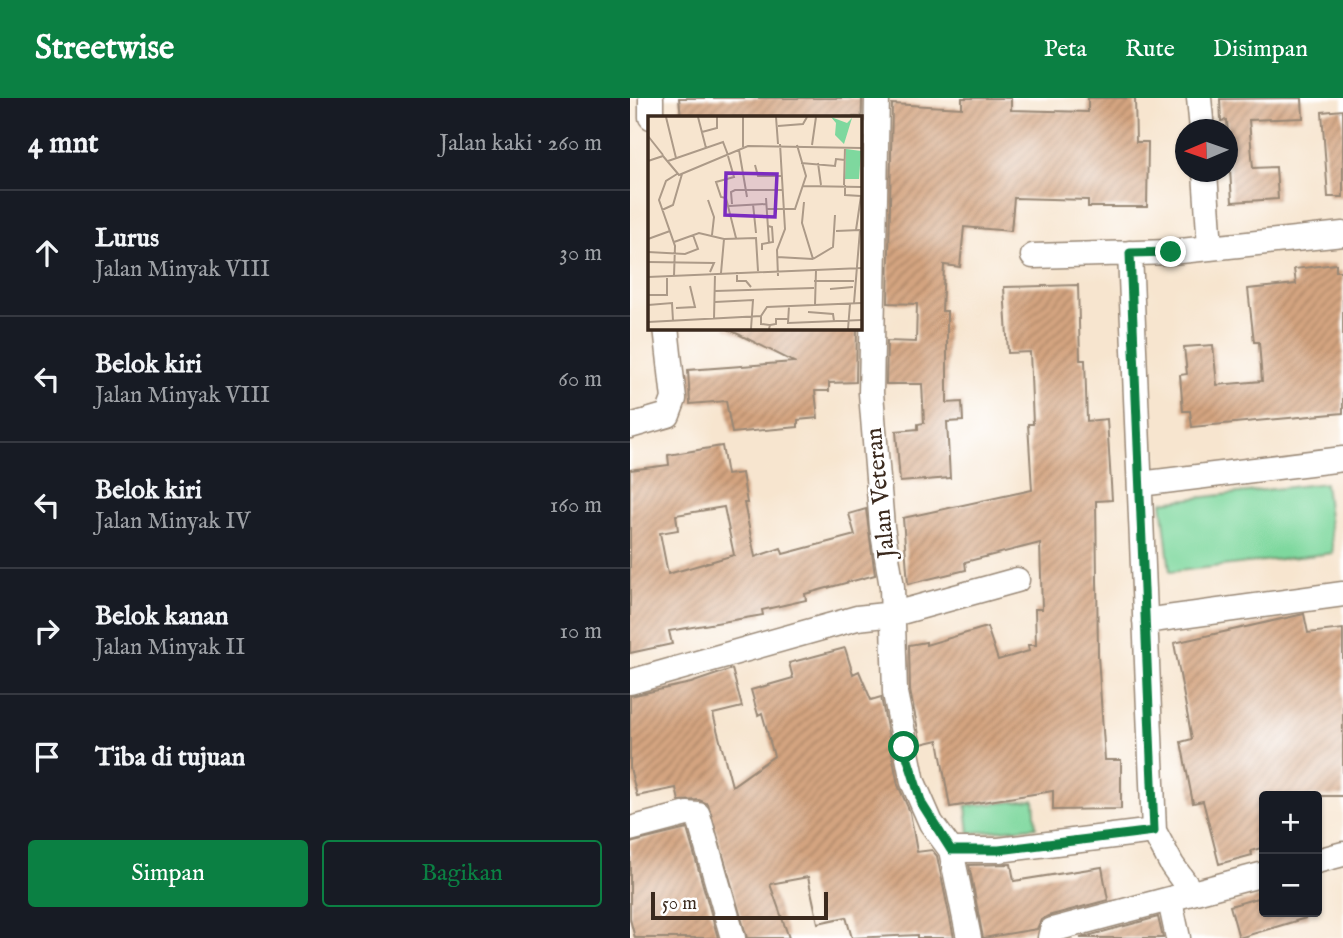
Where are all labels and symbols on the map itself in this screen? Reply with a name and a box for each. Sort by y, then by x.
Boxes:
inset map [648,116,861,329]
north arrow [1175,119,1238,182]
route end [1155,236,1186,267]
street label: Jalan Veteran [859,426,904,563]
route start [888,731,919,762]
scale bar [651,889,828,921]

